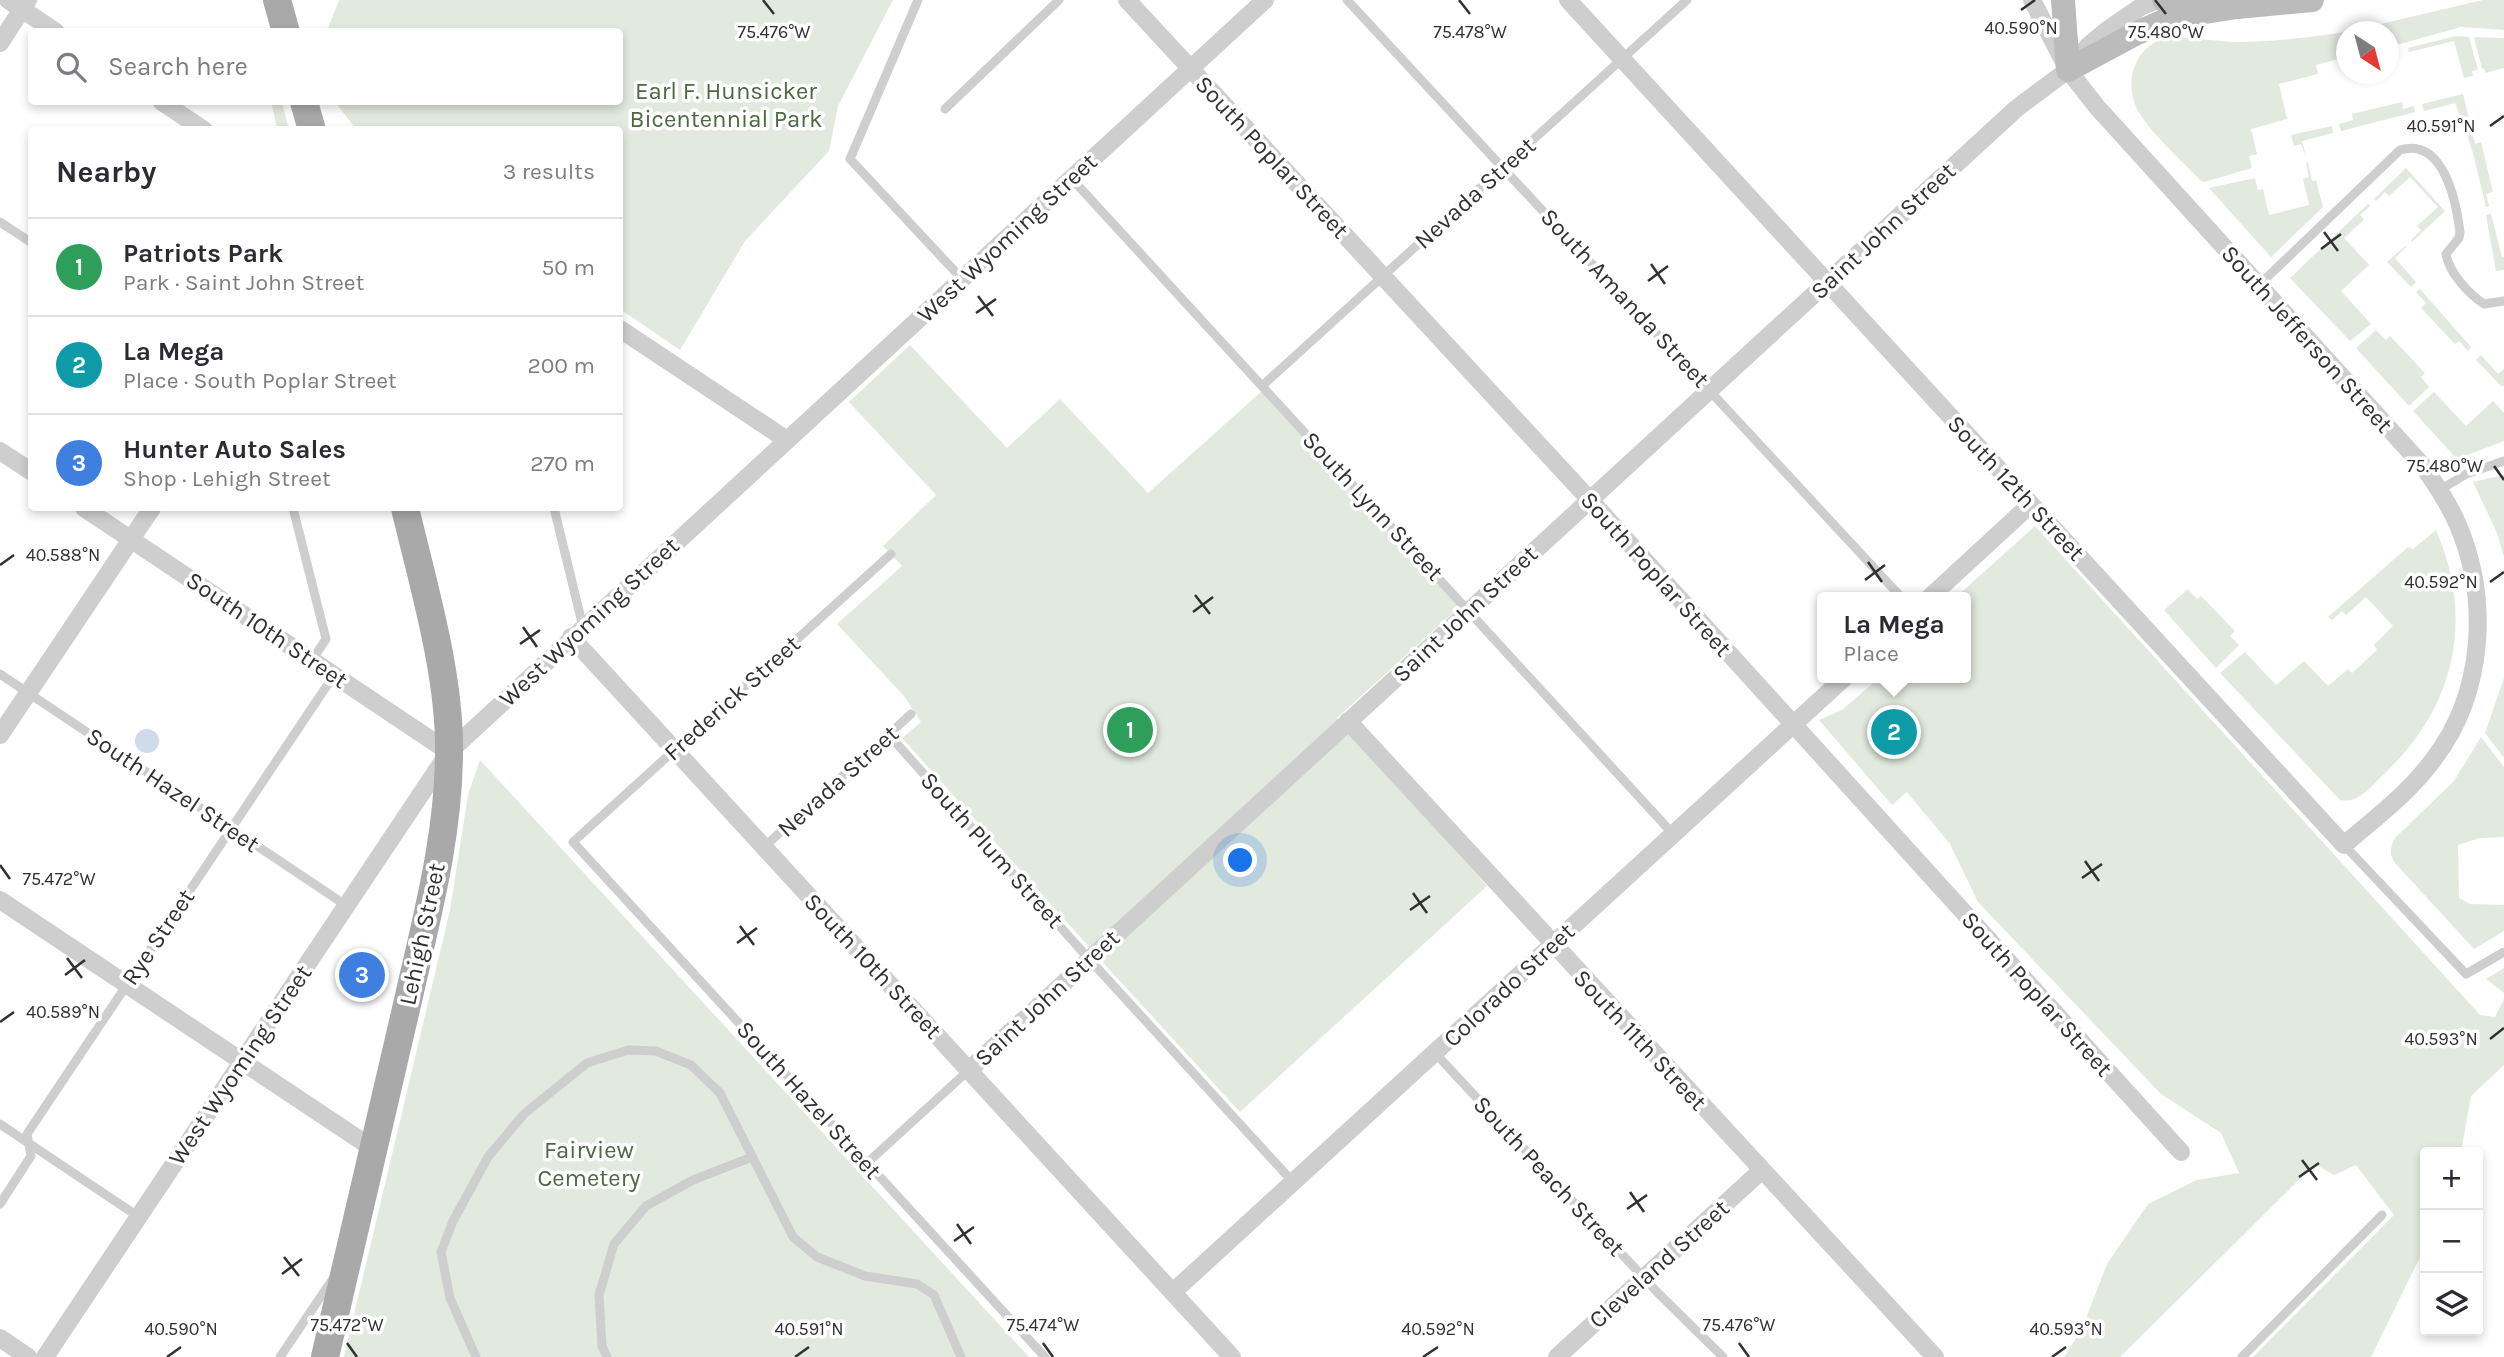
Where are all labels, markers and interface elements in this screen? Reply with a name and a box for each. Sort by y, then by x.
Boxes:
text: 40.590°N [1984,17,2058,39]
text: 75.476°W [738,21,810,43]
text: 75.478°W [1433,21,1507,43]
text: 75.480°W [2128,21,2204,43]
north arrow [2336,21,2399,84]
search box [28,28,623,105]
icon: search [52,48,90,86]
text: Search here [108,51,248,82]
street label: South Poplar Street [1189,70,1355,244]
park label: Earl F. Hunsicker Bicentennial Park [629,77,823,133]
text: 40.591°N [2407,115,2475,137]
street label: Nevada Street [1409,131,1541,255]
street label: West Wyoming Street [911,148,1103,328]
text: Nearby [56,154,156,190]
street label: Saint John Street [1805,157,1961,305]
text: 3 results [503,158,595,185]
street label: South Amanda Street [1535,203,1715,393]
text: Patriots Park [123,238,283,269]
street label: South Jefferson Street [2215,239,2399,439]
text: 1 [75,254,83,281]
text: 50 m [541,254,595,281]
text: Park · Saint John Street [123,269,364,296]
text: La Mega [123,336,225,367]
text: 2 [72,352,86,379]
text: 200 m [527,352,595,379]
text: Place · South Poplar Street [123,367,397,394]
street label: South 12th Street [1942,410,2090,566]
street label: South Lynn Street [1297,426,1449,586]
text: Hunter Auto Sales [123,434,346,465]
text: 3 [72,450,86,477]
text: 270 m [530,450,595,477]
text: 75.480°W [2407,455,2483,477]
text: Shop · Lehigh Street [123,465,331,492]
street label: South Poplar Street [1575,486,1737,662]
street label: West Wyoming Street [493,532,685,712]
street label: Saint John Street [1387,540,1543,688]
text: 40.588°N [26,544,100,566]
street label: South 10th Street [181,566,353,694]
text: 40.592°N [2404,571,2478,593]
popup [1817,592,1971,683]
text: La Mega [1843,609,1945,640]
street label: Frederick Street [658,630,806,766]
text: Place [1843,640,1899,667]
pin: 1 [1107,704,1153,756]
pin: 2 [1871,706,1917,758]
street label: Nevada Street [772,719,904,843]
street label: South Hazel Street [81,722,265,858]
street label: South Plum Street [915,766,1069,934]
your location [1223,843,1257,877]
street label: Lehigh Street [393,860,451,1008]
text: 75.472°W [23,868,95,890]
street label: Rye Street [116,884,200,990]
street label: South 10th Street [798,887,948,1045]
street label: South Poplar Street [1956,906,2118,1082]
street label: Colorado Street [1438,917,1580,1053]
street label: Saint John Street [969,924,1125,1072]
pin: 3 [339,949,385,1001]
street label: West Wyoming Street [163,960,317,1170]
street label: South 11th Street [1568,964,1712,1116]
text: 40.589°N [26,1001,100,1023]
street label: South Hazel Street [731,1015,887,1185]
text: 40.593°N [2404,1028,2478,1050]
street label: South Peach Street [1468,1090,1630,1262]
park label: Fairview Cemetery [537,1136,641,1192]
map controls [2420,1147,2483,1336]
button: + [2420,1147,2483,1210]
street label: Cleveland Street [1583,1194,1735,1334]
button: − [2420,1210,2483,1273]
button: layers [2420,1273,2483,1336]
text: 75.472°W [311,1314,383,1336]
text: 75.474°W [1007,1314,1079,1336]
text: 75.476°W [1703,1314,1775,1336]
text: 40.590°N [144,1318,218,1340]
text: 40.591°N [775,1318,843,1340]
text: 40.592°N [1401,1318,1475,1340]
text: 40.593°N [2029,1318,2103,1340]

